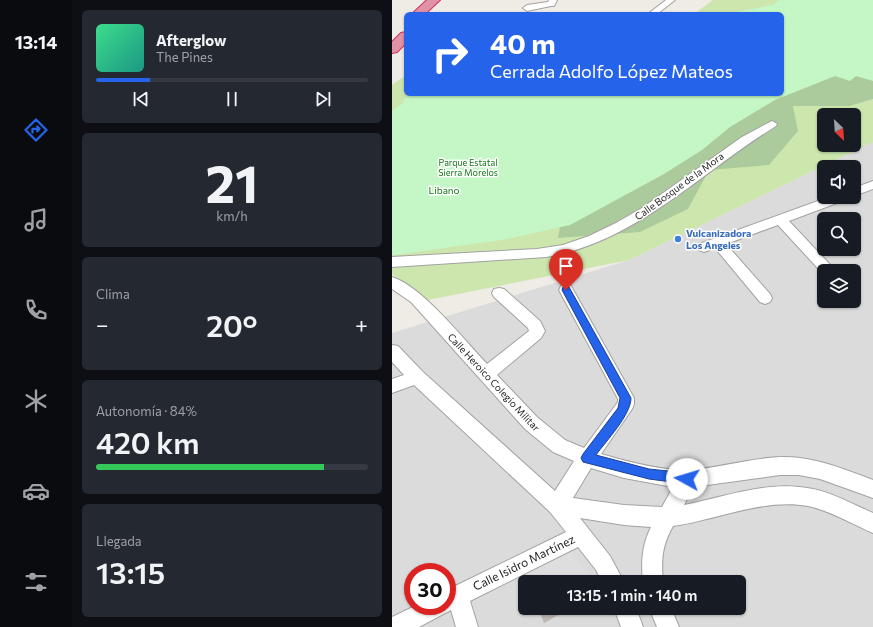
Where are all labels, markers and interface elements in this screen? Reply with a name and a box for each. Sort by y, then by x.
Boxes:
text: 40 m [490,26,556,60]
icon: right [424,28,476,80]
text: 13:14 [15,31,57,53]
text: Afterglow [156,31,226,49]
text: The Pines [156,49,213,65]
text: Cerrada Adolfo López Mateos [490,60,733,82]
icon: previous [130,88,152,110]
icon: pause [221,88,243,110]
icon: next [312,88,334,110]
north arrow [817,108,861,152]
map controls [817,108,861,308]
icon: directions [22,116,50,144]
text: 21 [205,150,259,214]
street label: Calle Bosque de la Mora [632,150,726,222]
park label: Parque Estatal Sierra Morelos [438,157,498,178]
button: sound [817,160,861,204]
park label: Libano [428,184,460,196]
icon: music [22,206,50,234]
text: km/h [216,208,248,224]
button: search [817,212,861,256]
place label: Vulcanizadora Los Angeles [686,227,751,251]
marker: Vulcanizadora Los Angeles [673,234,683,244]
pin [549,249,583,290]
icon: arrive [555,255,577,277]
button: layers [817,264,861,308]
text: Clima [96,286,130,302]
icon: phone [22,296,50,324]
text: 20° [206,306,257,343]
text: − [96,311,109,338]
text: + [355,311,368,338]
street label: Calle Heroico Colegio Militar [445,331,543,433]
icon: climate [22,387,50,415]
text: Autonomía · 84% [96,403,197,419]
text: 420 km [96,423,199,460]
position arrow [666,458,708,500]
icon: car [22,477,50,505]
street label: Calle Isidro Martínez [470,531,577,593]
text: Llegada [96,533,142,549]
text: 13:15 [96,553,165,590]
speed limit sign: 30 [404,563,456,615]
icon: filters [22,568,50,596]
text: 13:15 · 1 min · 140 m [567,586,697,604]

